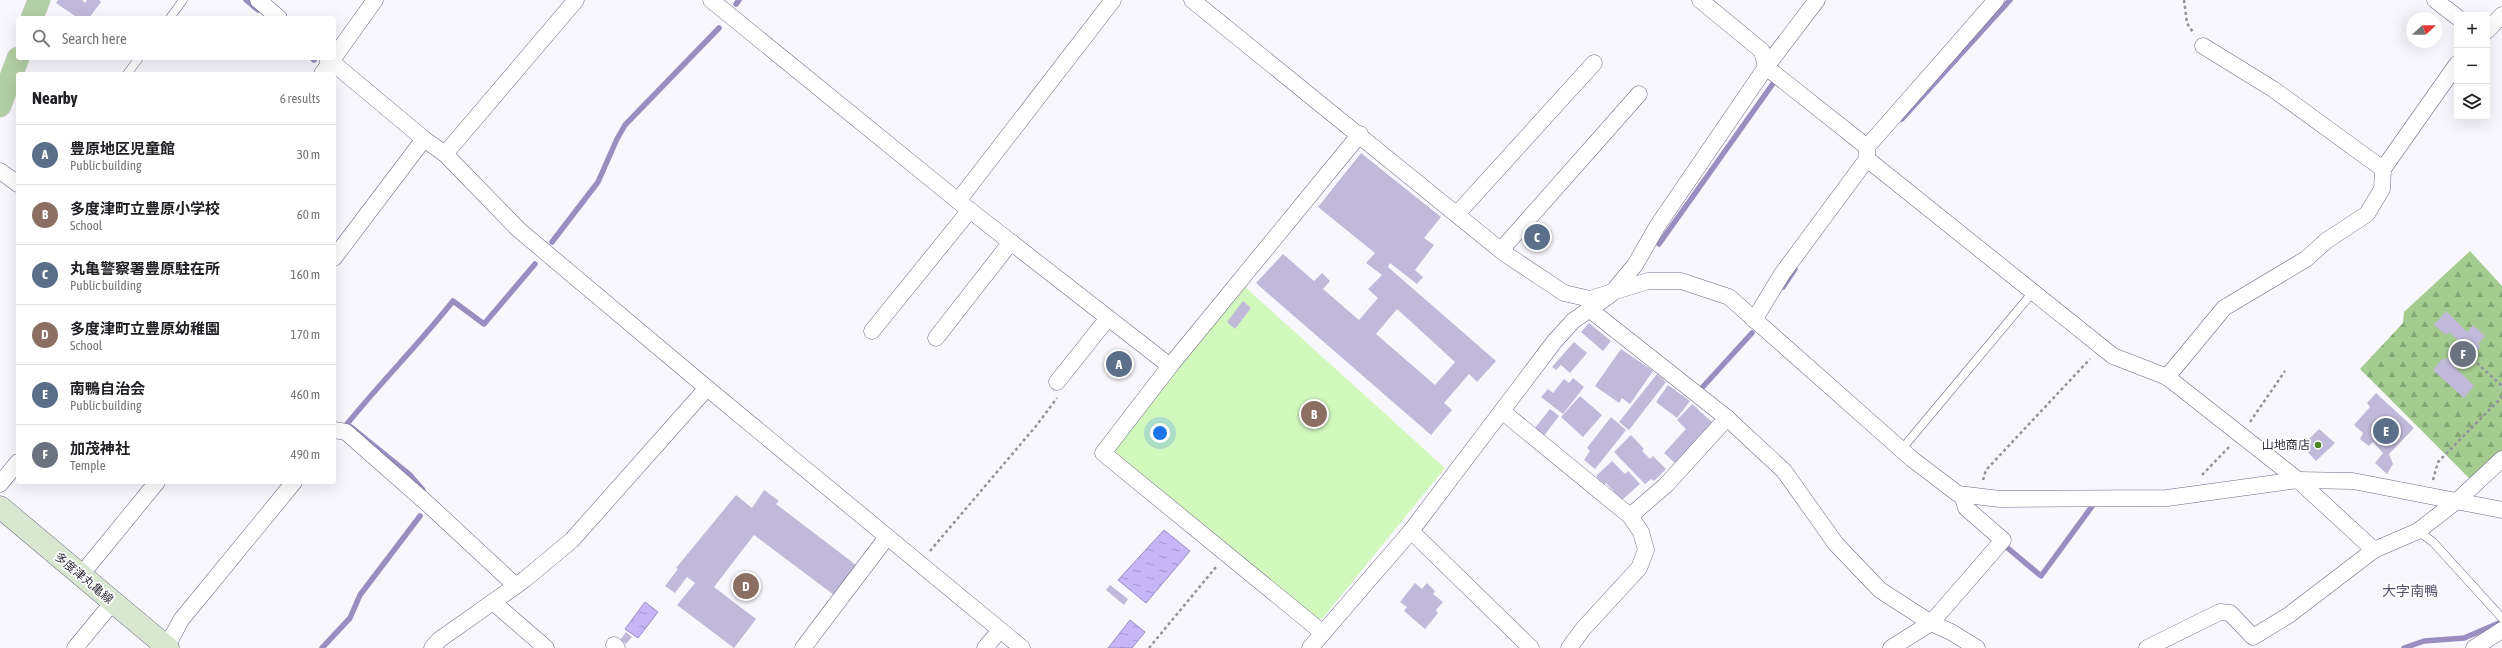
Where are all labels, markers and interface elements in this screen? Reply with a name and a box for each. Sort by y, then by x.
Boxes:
north arrow [2406,12,2442,48]
map controls [2454,12,2490,120]
button: + [2454,12,2490,48]
search box [16,16,336,60]
icon: search [30,27,52,49]
text: Search here [62,30,127,47]
button: − [2454,48,2490,84]
button: layers [2454,84,2490,120]
text: Nearby [32,88,78,108]
text: 6 results [280,91,320,106]
text: 豊原地区児童館 [70,140,175,157]
text: A [42,147,48,162]
text: 30 m [297,147,320,162]
text: Public building [70,158,142,173]
text: 多度津町立豊原小学校 [70,200,220,217]
text: B [42,207,48,222]
text: 60 m [297,207,320,222]
text: School [70,218,102,233]
pin: C [1524,222,1550,252]
text: 丸亀警察署豊原駐在所 [70,260,220,277]
text: C [42,267,48,282]
text: 160 m [291,267,320,282]
text: Public building [70,278,142,293]
text: 多度津町立豊原幼稚園 [70,320,220,337]
text: D [41,327,49,342]
text: 170 m [291,327,320,342]
text: School [70,338,102,353]
pin: F [2450,339,2476,369]
pin: A [1106,349,1132,379]
text: 南鴨自治会 [70,380,145,397]
text: E [42,387,48,402]
text: 460 m [291,387,320,402]
text: Public building [70,398,142,413]
pin: B [1301,399,1327,429]
pin: E [2373,416,2399,446]
your location [1150,423,1170,443]
place label: 山地商店 [2262,438,2310,452]
text: 加茂神社 [70,440,130,457]
marker: 山地商店 [2313,440,2323,450]
text: F [42,447,48,462]
text: 490 m [291,447,320,462]
text: Temple [70,458,106,473]
street label: 多度津丸亀線 [52,549,116,607]
pin: D [733,571,759,601]
district label: 大字南鴨 [2382,583,2438,599]

